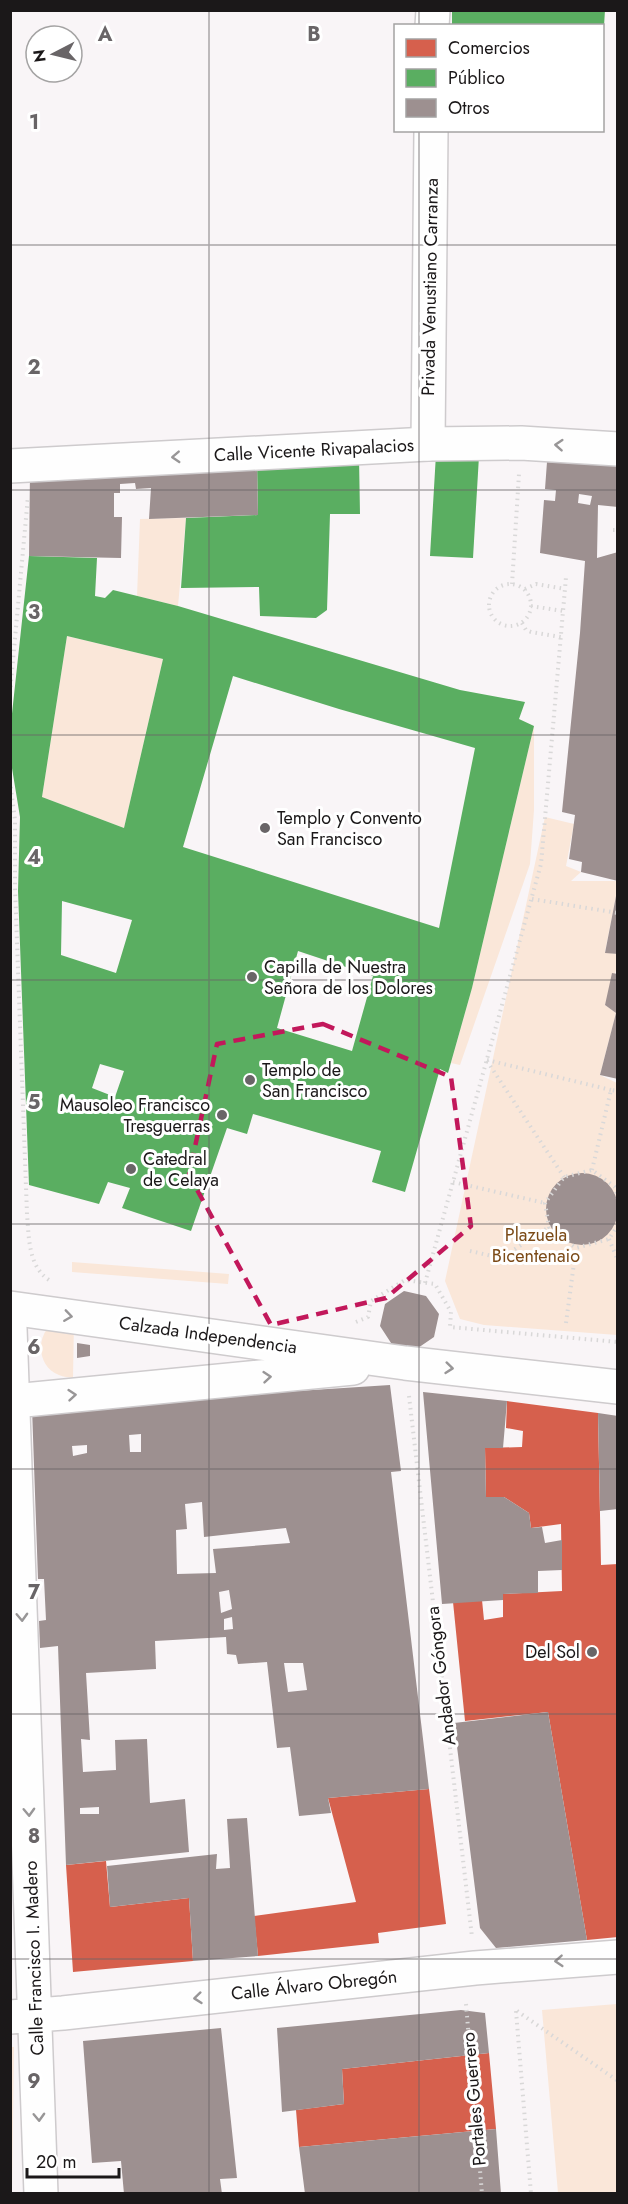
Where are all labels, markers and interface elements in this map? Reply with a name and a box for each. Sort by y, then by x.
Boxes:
text: A [97,20,113,49]
text: B [307,20,321,49]
north arrow [24,24,84,84]
legend [394,24,604,132]
text: Comercios [448,35,530,61]
text: N [27,48,52,63]
text: Público [448,65,505,91]
text: Otros [448,95,490,121]
text: 1 [29,108,39,137]
street label: Privada Venustiano Carranza [415,178,445,396]
text: 2 [27,353,41,382]
street label: Calle Vicente Rivapalacios [213,432,415,468]
one-way arrow [555,439,564,452]
one-way arrow [171,451,180,464]
text: 3 [28,598,40,627]
place label: Templo y Convento San Francisco [277,805,422,852]
marker: Templo y Convento San Francisco [258,821,272,835]
text: 4 [27,843,41,872]
place label: Capilla de Nuestra Señora de los Dolores [264,954,433,1001]
marker: Capilla de Nuestra Señora de los Dolores [245,970,259,984]
place label: Templo de San Francisco [262,1057,367,1104]
marker: Templo de San Francisco [243,1073,257,1087]
text: 5 [28,1088,41,1117]
place label: Mausoleo Francisco Tresguerras [60,1092,210,1139]
marker: Mausoleo Francisco Tresguerras [215,1108,229,1122]
place label: Catedral de Celaya [143,1146,219,1193]
marker: Catedral de Celaya [124,1162,138,1176]
park label: Plazuela Bicentenaio [492,1222,580,1269]
one-way arrow [64,1309,73,1321]
street label: Calzada Independencia [117,1310,299,1360]
text: 6 [27,1333,41,1362]
one-way arrow [444,1361,453,1374]
one-way arrow [262,1371,271,1384]
one-way arrow [68,1389,77,1402]
text: 7 [28,1578,41,1607]
street label: Andador Góngora [420,1605,462,1747]
one-way arrow [16,1613,28,1622]
place label: Del Sol [525,1639,580,1665]
marker: Del Sol [585,1645,599,1659]
one-way arrow [23,1807,35,1816]
text: 8 [28,1822,40,1851]
street label: Calle Francisco I. Madero [18,1860,50,2056]
one-way arrow [555,1954,564,1967]
street label: Calle Álvaro Obregón [230,1963,398,2007]
one-way arrow [194,1991,203,2004]
street label: Portales Guerrero [455,2031,493,2167]
text: 9 [27,2067,41,2096]
one-way arrow [33,2112,45,2121]
scale bar [27,2141,118,2179]
text: 20 m [36,2149,76,2175]

